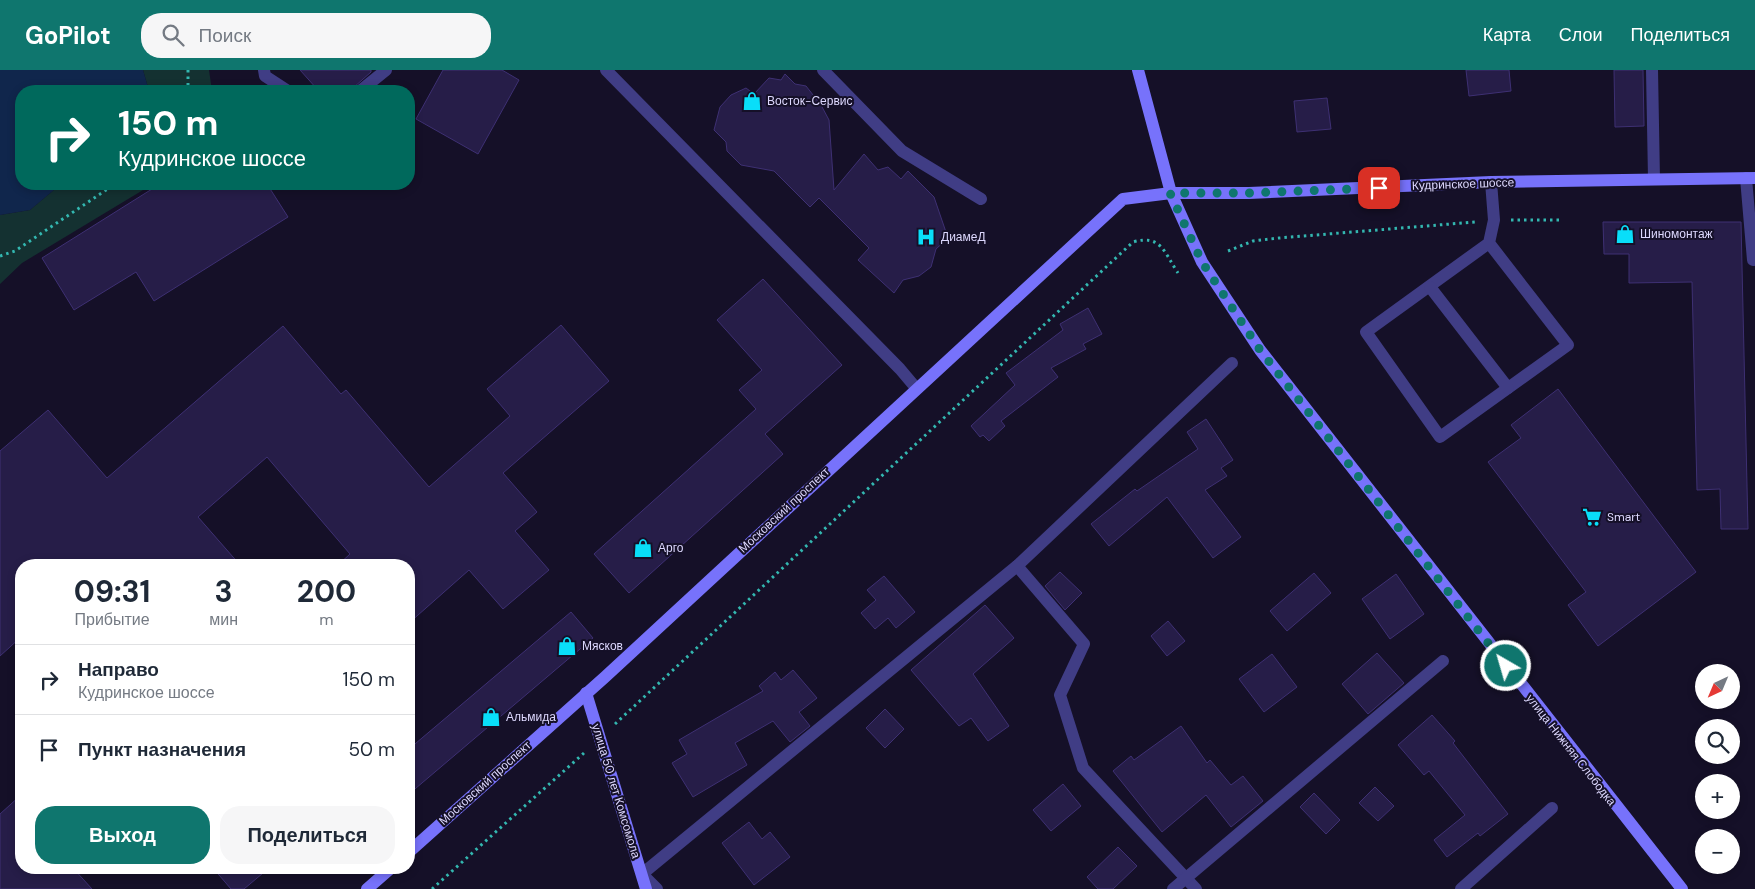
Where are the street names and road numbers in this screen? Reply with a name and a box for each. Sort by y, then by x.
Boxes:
street label: Кудринское шоссе [1412,174,1515,194]
street label: Московский проспект [735,463,833,556]
street label: улица Нижняя Слободка [1522,691,1620,809]
street label: улица 50 лет Комсомола [588,722,644,861]
street label: Московский проспект [435,737,535,829]

